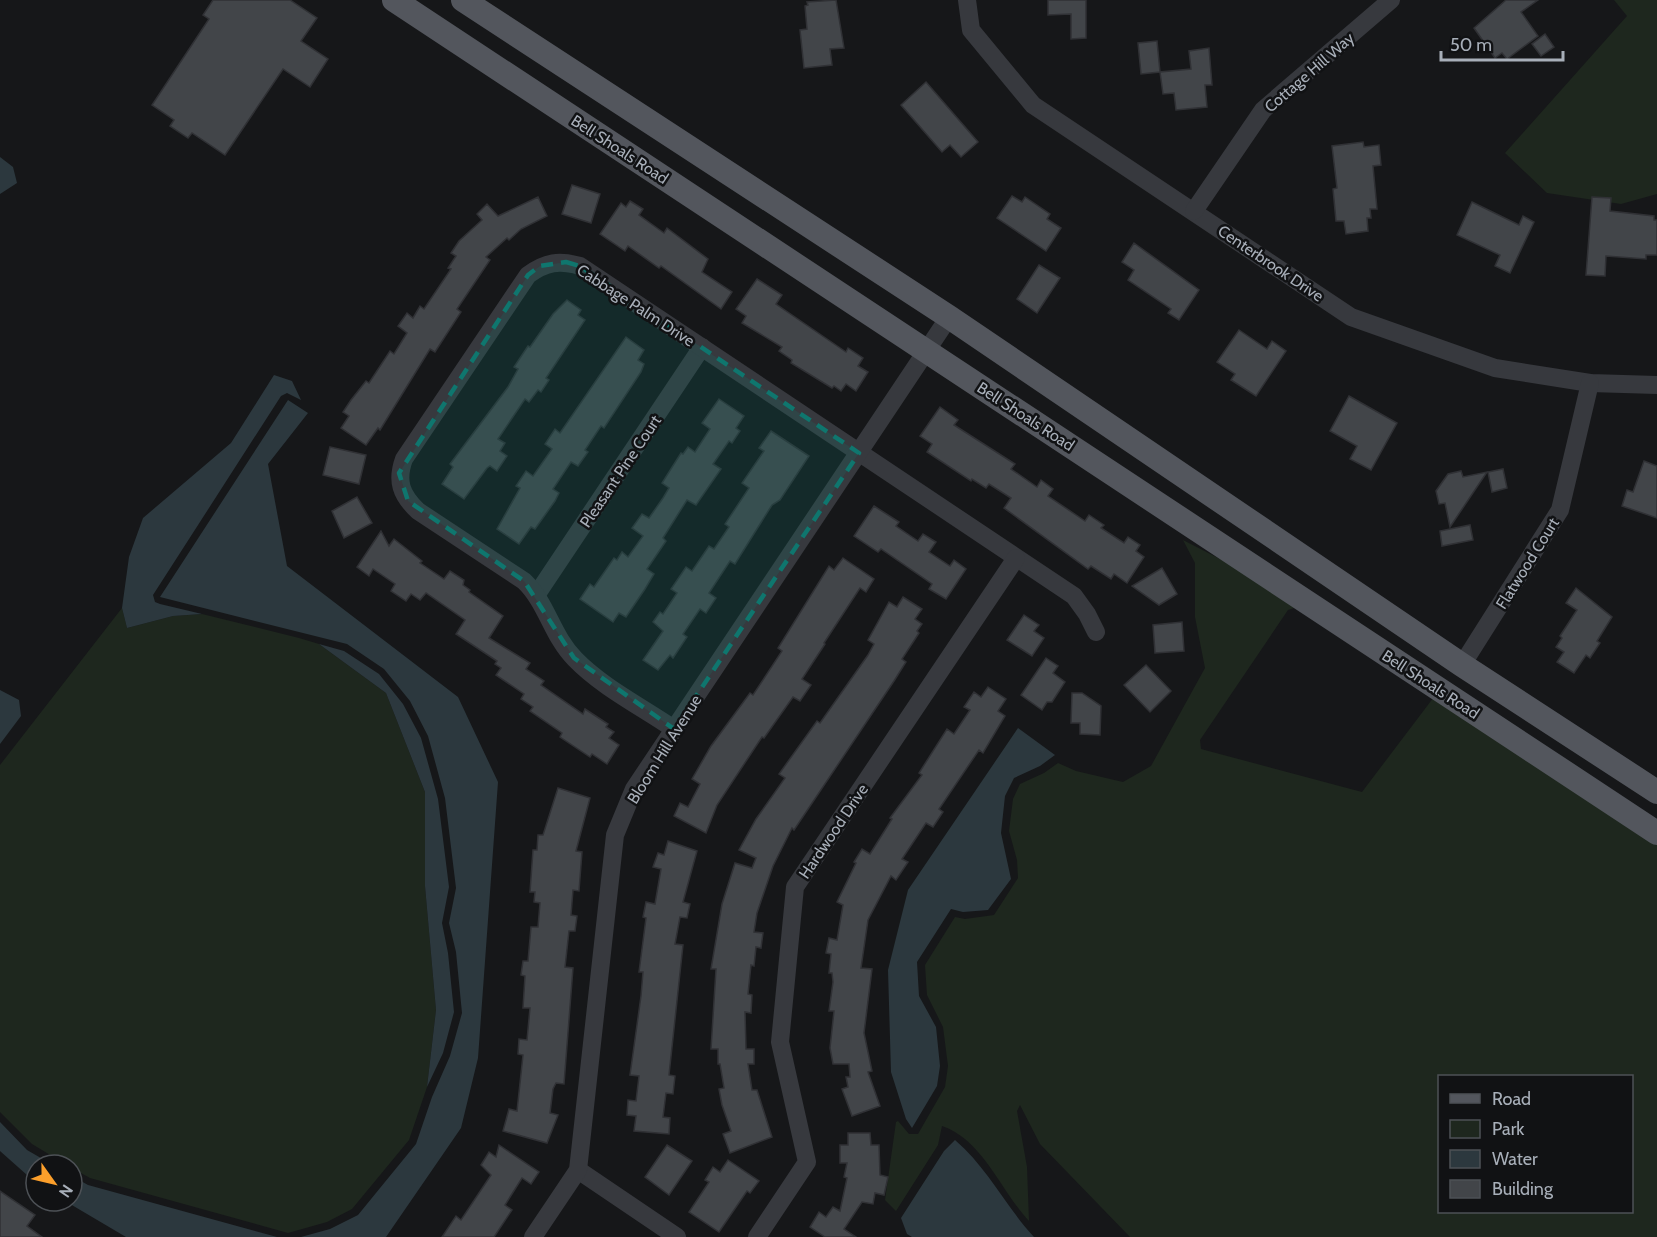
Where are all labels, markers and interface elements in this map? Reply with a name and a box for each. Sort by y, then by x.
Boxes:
scale bar [1441,24,1562,62]
street label: Cottage Hill Way [1261,28,1358,116]
text: 50 m [1450,34,1492,56]
street label: Bell Shoals Road [568,111,672,188]
street label: Centerbrook Drive [1214,221,1327,306]
street label: Cabbage Palm Drive [573,260,698,351]
street label: Bell Shoals Road [974,378,1078,455]
street label: Pleasant Pine Court [576,411,665,531]
street label: Flatwood Court [1492,514,1563,612]
street label: Bell Shoals Road [1379,646,1483,723]
street label: Bloom Hill Avenue [623,691,706,807]
street label: Hardwood Drive [795,780,872,882]
legend [1438,1075,1633,1213]
text: Road [1492,1088,1531,1110]
text: Park [1492,1118,1525,1140]
text: Water [1492,1148,1538,1170]
north arrow [24,1153,84,1213]
text: Building [1492,1178,1554,1200]
text: N [55,1181,77,1201]

